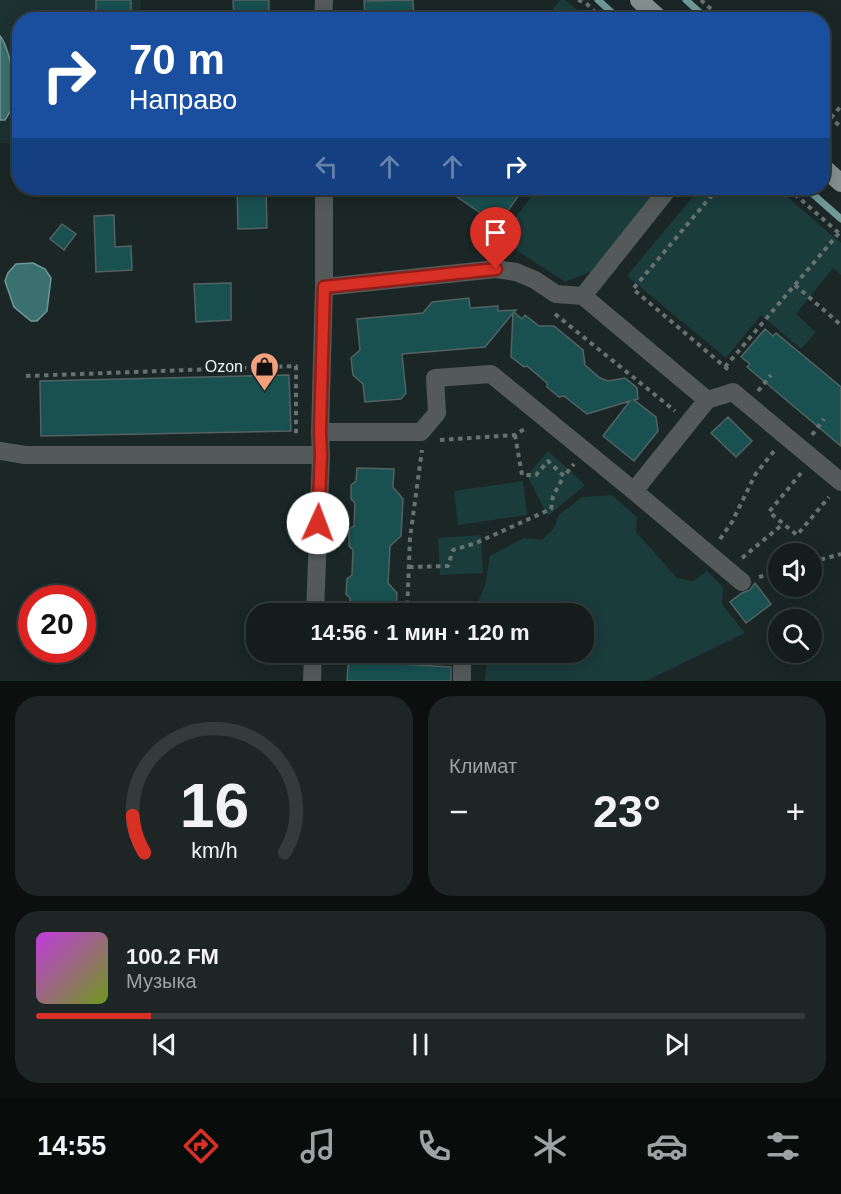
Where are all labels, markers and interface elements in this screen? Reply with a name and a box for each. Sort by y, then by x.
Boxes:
icon: right [30,36,108,114]
text: 70 m [129,36,225,83]
text: Направо [129,85,237,115]
icon: left [310,150,343,183]
icon: ahead [373,150,406,183]
icon: ahead [436,150,469,183]
icon: right [499,150,532,183]
pin [470,207,521,269]
icon: arrive [479,216,512,249]
shop icon: Ozon [248,350,280,392]
place label: Ozon [205,358,243,375]
position arrow [286,491,350,555]
map controls [768,543,822,663]
button: sound [768,543,822,597]
speed limit sign: 20 [18,585,96,663]
button: search [768,609,822,663]
text: 14:56 · 1 мин · 120 m [310,620,530,645]
text: Климат [449,755,517,777]
text: 16 [179,771,249,840]
text: 23° [593,786,661,837]
text: − [449,793,468,830]
text: + [786,793,805,830]
text: km/h [191,839,237,863]
text: 100.2 FM [126,944,219,969]
text: Музыка [126,970,197,992]
icon: previous [148,1028,181,1061]
icon: pause [404,1028,437,1061]
icon: next [660,1028,693,1061]
icon: directions [180,1125,222,1167]
icon: music [297,1125,339,1167]
icon: phone [413,1125,455,1167]
icon: climate [529,1125,571,1167]
icon: car [646,1125,688,1167]
icon: filters [762,1125,804,1167]
text: 14:55 [37,1131,106,1161]

